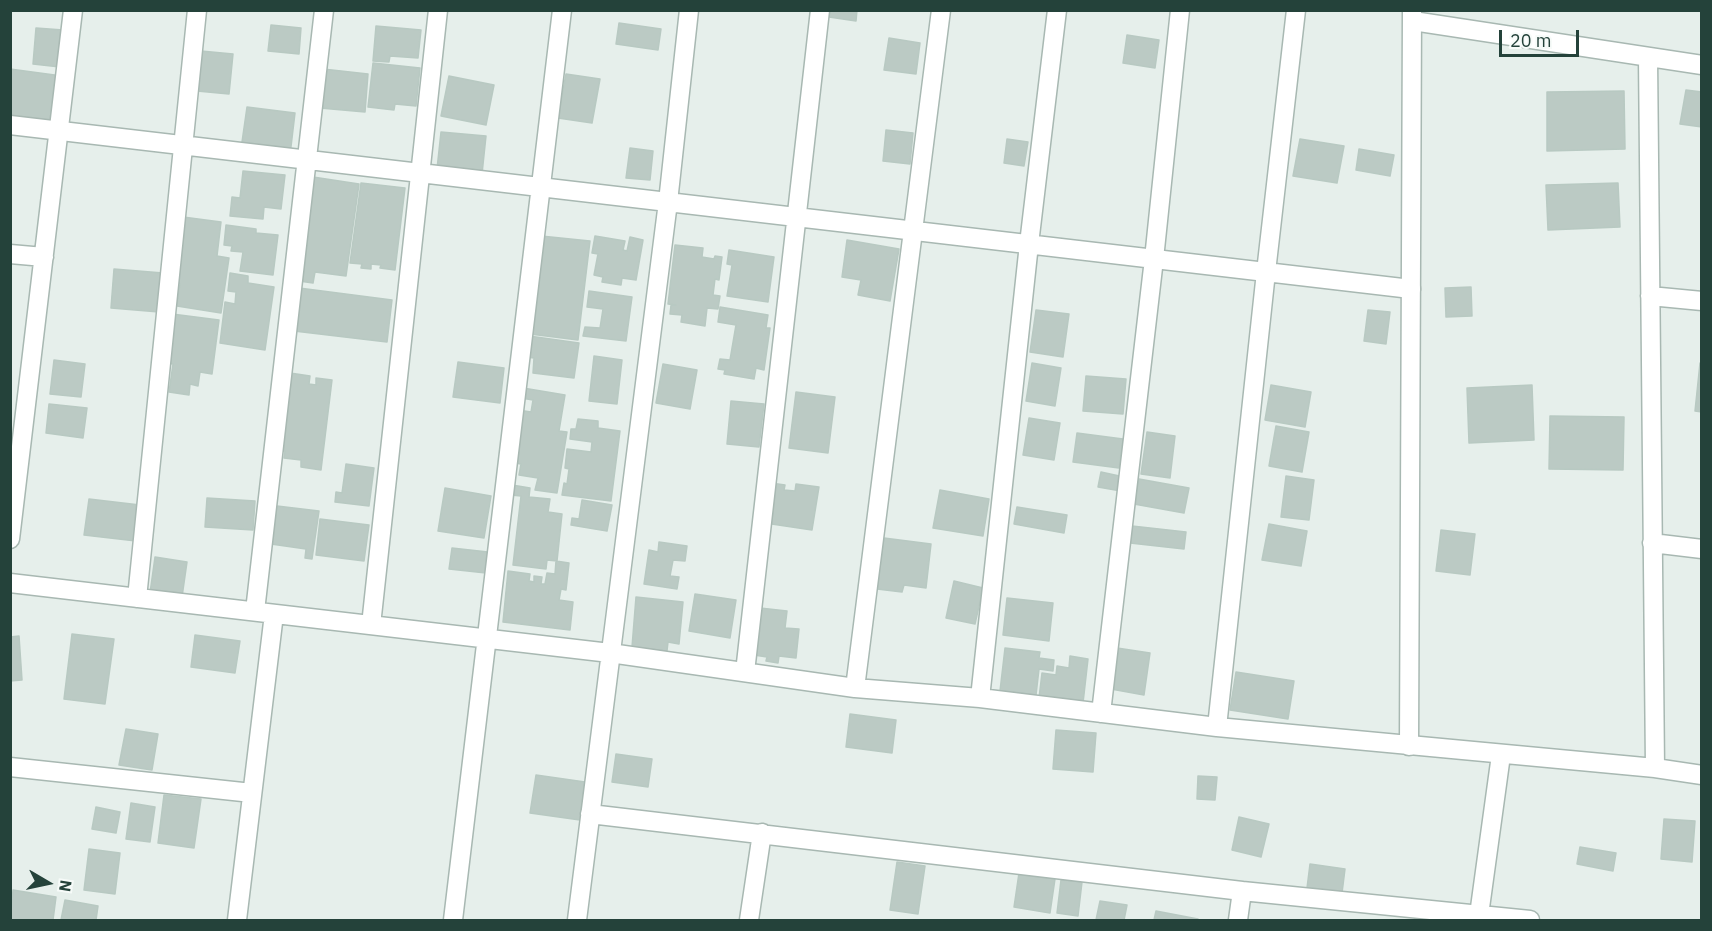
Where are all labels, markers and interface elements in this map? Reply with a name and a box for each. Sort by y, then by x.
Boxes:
scale bar [1502,18,1582,56]
text: 20 m [1510,29,1552,52]
north arrow [18,853,78,913]
text: N [55,879,77,893]

